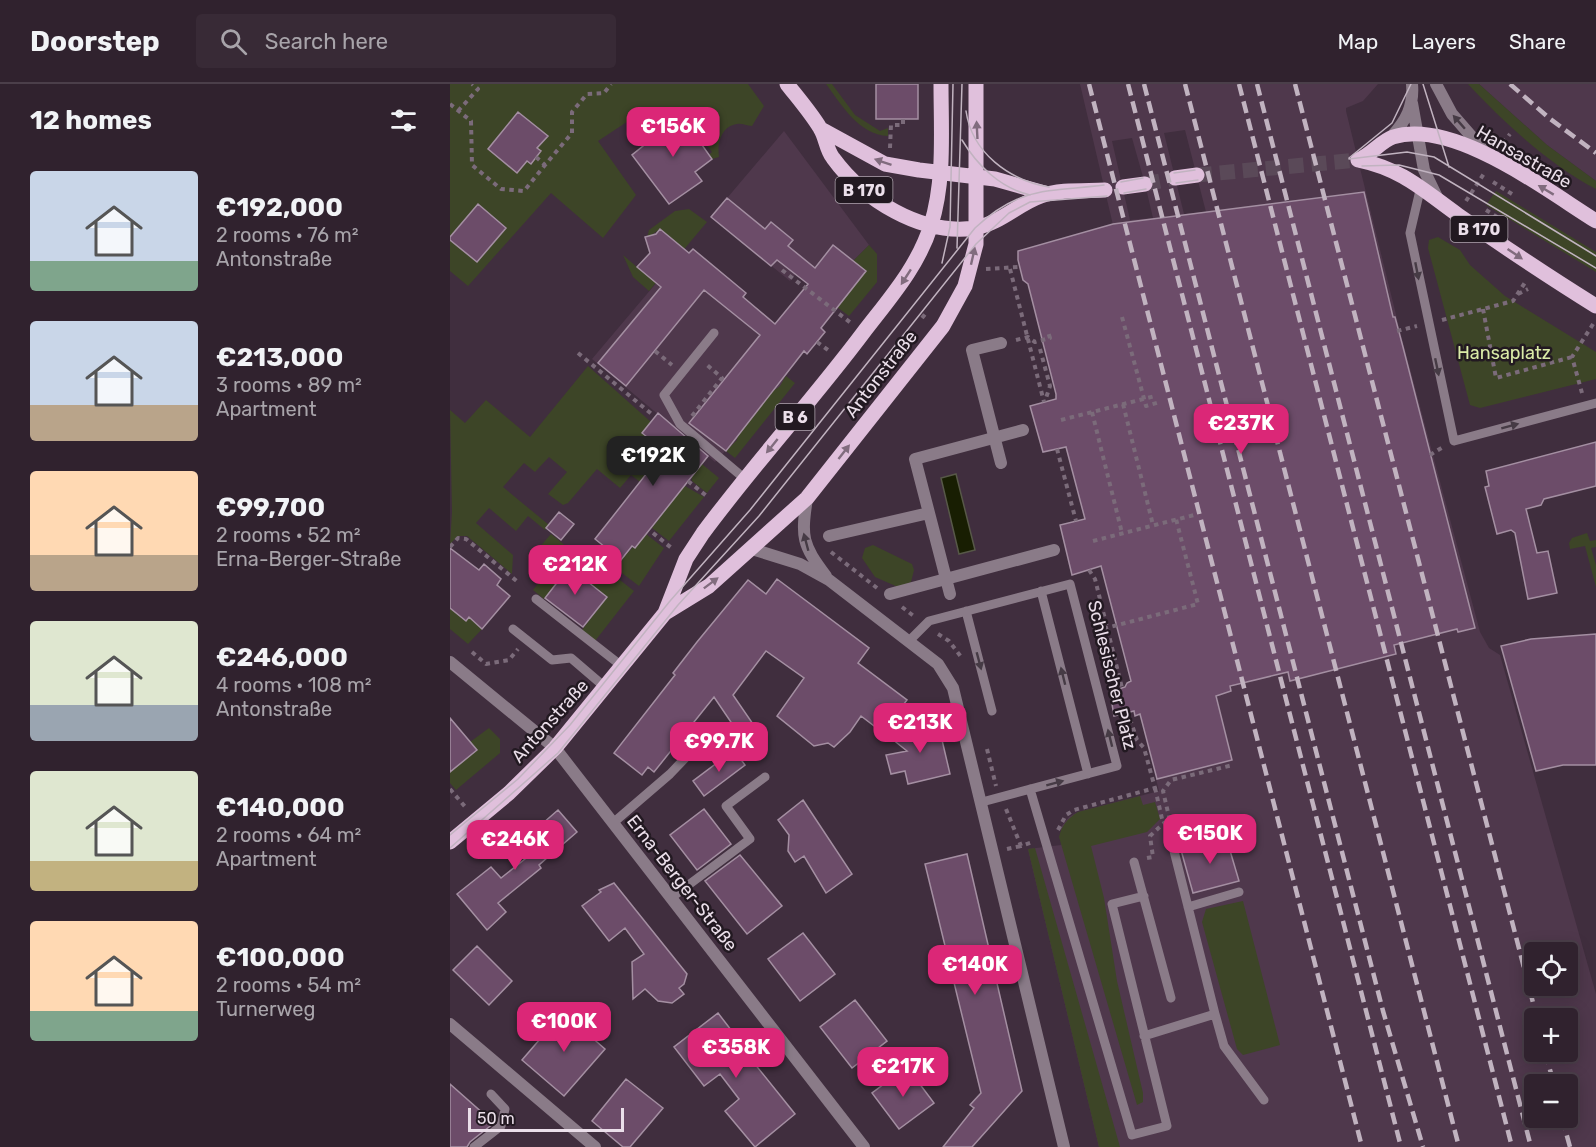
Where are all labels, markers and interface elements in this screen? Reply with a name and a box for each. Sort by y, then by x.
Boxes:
search box [196,14,616,68]
text: Doorstep [30,25,160,58]
icon: search [217,25,250,58]
text: Search here [265,28,388,55]
text: Map [1337,29,1378,54]
text: Layers [1411,29,1476,54]
text: Share [1509,29,1566,54]
icon: filters [387,104,420,137]
text: 12 homes [30,105,152,136]
pin: €156K [631,107,715,158]
text: €156K [641,114,705,138]
one-way arrow [1453,115,1466,130]
one-way arrow [973,120,982,139]
street label: Hansastraße [1472,121,1576,193]
one-way arrow [874,157,892,167]
road number: B 170 [836,177,892,203]
one-way arrow [1538,185,1554,196]
text: €192,000 [216,192,343,223]
icon: home [78,195,150,267]
road number: B 170 [1450,216,1508,242]
text: 2 rooms · 76 m² [216,223,359,247]
text: Antonstraße [216,247,332,271]
one-way arrow [968,247,978,266]
one-way arrow [1507,248,1523,259]
one-way arrow [1413,262,1422,281]
one-way arrow [900,269,911,285]
street label: Antonstraße [840,326,922,422]
text: €213,000 [216,342,343,373]
park label: Hansaplatz [1457,342,1551,364]
icon: home [78,345,150,417]
one-way arrow [1433,357,1443,376]
text: 3 rooms · 89 m² [216,373,362,397]
text: Apartment [216,397,317,421]
road number: B 6 [776,404,814,430]
pin: €237K [1199,404,1283,455]
text: €237K [1208,411,1274,435]
one-way arrow [1501,421,1519,430]
pin: €192K [611,436,695,487]
one-way arrow [765,438,778,454]
text: €192K [621,443,685,467]
one-way arrow [837,445,849,460]
text: €99,700 [216,492,325,523]
icon: home [78,495,150,567]
text: 2 rooms · 52 m² [216,523,361,547]
one-way arrow [800,533,810,551]
pin: €212K [533,545,617,596]
text: Erna-Berger-Straße [216,547,401,571]
text: €212K [543,552,607,576]
one-way arrow [703,578,718,590]
street label: Schlesischer Platz [1083,598,1141,752]
text: €246,000 [216,642,348,673]
icon: home [78,645,150,717]
one-way arrow [975,652,985,670]
one-way arrow [1058,667,1067,685]
text: 4 rooms · 108 m² [216,673,372,697]
street label: Antonstraße [507,675,593,767]
text: Antonstraße [216,697,332,721]
pin: €213K [878,703,962,754]
text: €213K [887,710,953,734]
pin: €99.7K [670,722,768,773]
text: €99.7K [684,729,754,753]
one-way arrow [1104,729,1114,748]
one-way arrow [1046,777,1064,787]
text: €140,000 [216,792,345,823]
icon: home [78,795,150,867]
street label: Erna-Berger-Straße [622,810,742,956]
pin: €150K [1168,814,1252,865]
pin: €246K [473,820,557,871]
text: €150K [1177,821,1243,845]
text: 2 rooms · 64 m² [216,823,361,847]
text: €246K [481,827,549,851]
text: Apartment [216,847,317,871]
text: €100,000 [216,942,345,973]
map controls [1524,942,1578,1128]
button: locate [1524,942,1578,996]
icon: home [78,945,150,1017]
pin: €140K [933,945,1017,996]
text: €140K [942,952,1008,976]
text: 2 rooms · 54 m² [216,973,361,997]
text: Turnerweg [216,997,315,1021]
pin: €100K [522,1002,606,1053]
button: + [1524,1008,1578,1062]
text: €100K [531,1009,597,1033]
pin: €358K [694,1028,778,1079]
text: €358K [702,1035,770,1059]
pin: €217K [861,1047,945,1098]
text: €217K [871,1054,935,1078]
button: − [1524,1074,1578,1128]
scale bar [468,1105,624,1132]
text: 50 m [477,1109,515,1128]

